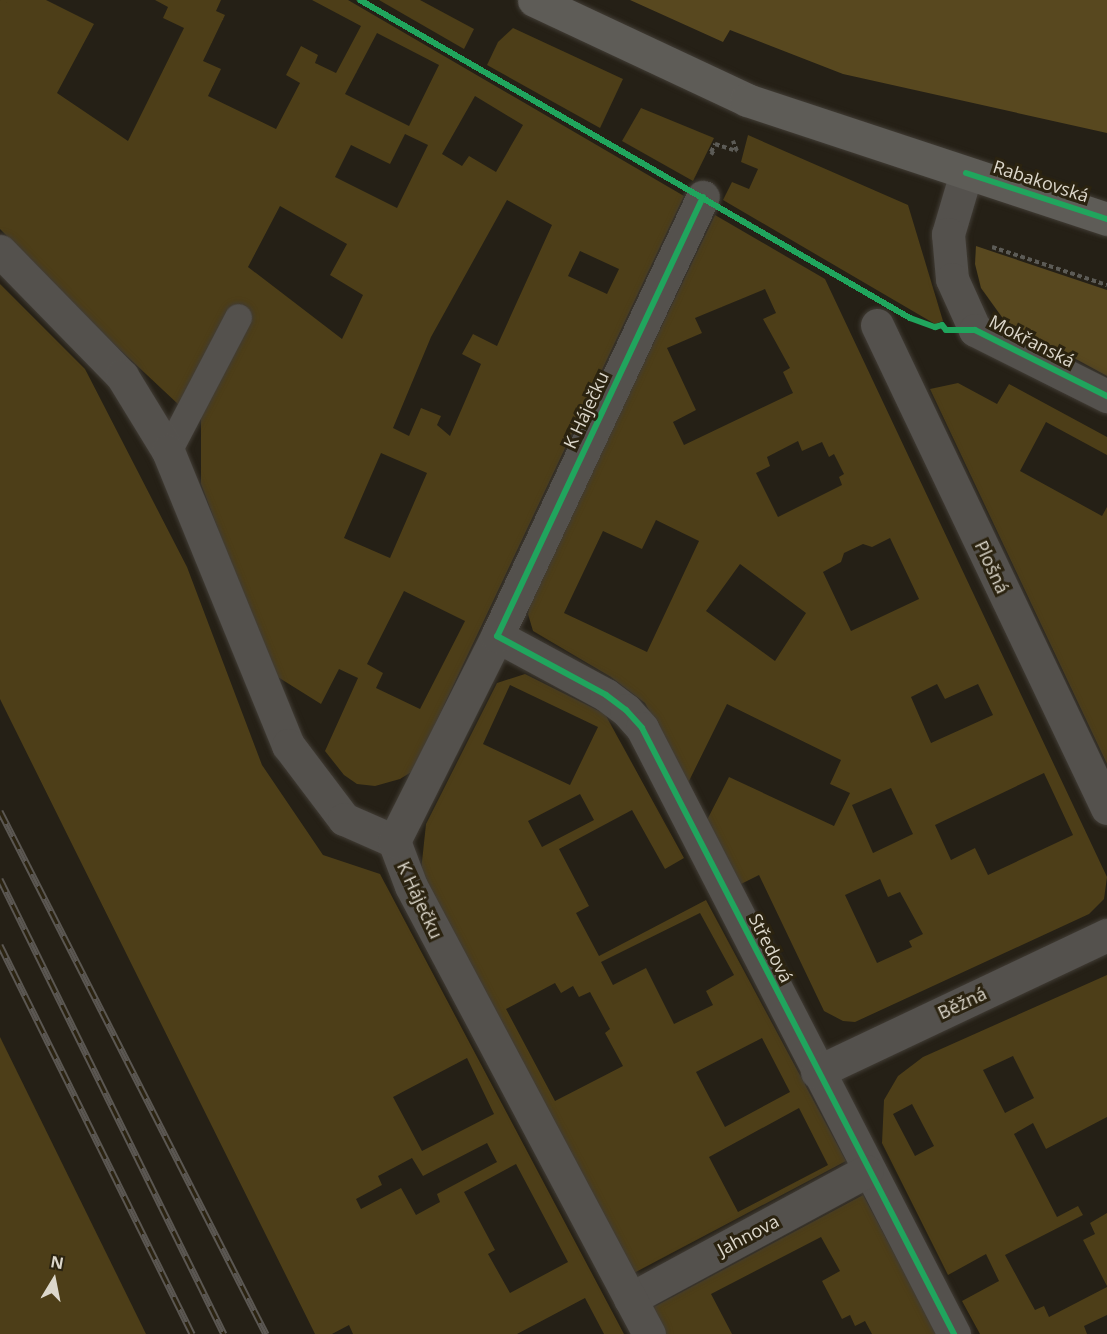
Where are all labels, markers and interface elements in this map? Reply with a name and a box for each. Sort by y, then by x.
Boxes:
street label: Rabakovská [990,155,1092,207]
street label: Mokřanská [986,310,1078,372]
street label: K Háječku [559,368,613,452]
street label: Plošná [970,537,1014,597]
street label: K Háječku [393,858,447,942]
street label: Středová [744,910,798,986]
street label: Běžná [934,982,990,1024]
street label: Jahnova [713,1210,783,1260]
north arrow [24,1250,84,1310]
text: N [49,1250,65,1274]

